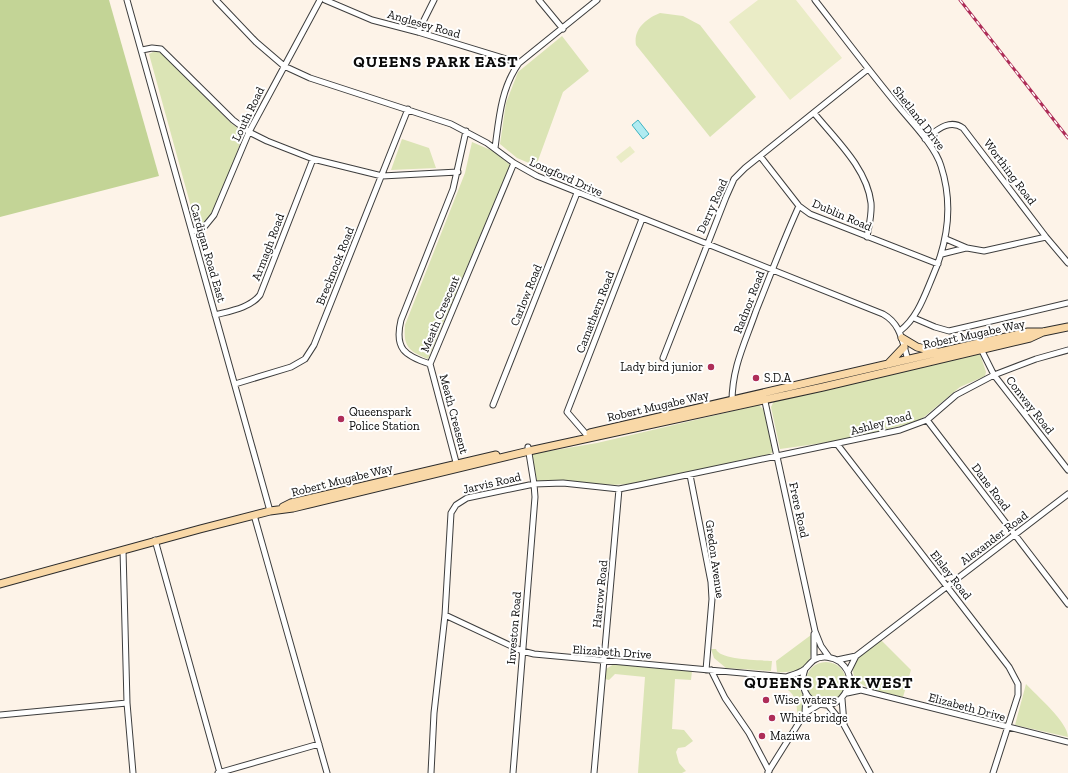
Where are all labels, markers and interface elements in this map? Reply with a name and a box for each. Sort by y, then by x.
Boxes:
street label: Anglesey Road [386,7,462,41]
district label: QUEENS PARK EAST [353,52,519,71]
street label: Shetland Drive [890,83,948,153]
street label: Louth Road [229,84,267,144]
street label: Worthing Road [981,136,1039,208]
street label: Longford Drive [527,155,605,200]
street label: Derry Road [694,176,730,236]
street label: Dublin Road [810,196,874,234]
street label: Cardigan Road East [187,202,229,304]
street label: Armagh Road [249,211,287,282]
street label: Brecknock Road [313,224,357,307]
street label: Carlow Road [507,262,545,328]
street label: Radnor Road [731,268,768,335]
street label: Camathern Road [573,269,617,355]
street label: Meath Crescent [418,273,463,354]
street label: Robert Mugabe Way [922,316,1027,352]
place label: Lady bird junior [620,360,703,375]
marker: Lady bird junior [706,362,716,372]
place label: S.D.A [764,371,791,385]
street label: Meath Creasent [437,373,472,456]
marker: S.D.A [751,373,761,383]
street label: Conway Road [1003,373,1057,437]
street label: Robert Mugabe Way [606,387,711,425]
place label: Queenspark Police Station [349,405,420,433]
street label: Ashley Road [849,408,914,438]
marker: Queenspark Police Station [336,414,346,424]
street label: Robert Mugabe Way [290,460,395,499]
street label: Dane Road [969,461,1013,514]
street label: Jarvis Road [462,469,523,496]
street label: Frere Road [786,481,812,540]
street label: Alexander Road [957,508,1031,568]
street label: Gredon Avenue [703,519,727,599]
street label: Elsley Road [927,548,975,603]
street label: Harrow Road [589,559,611,629]
street label: Investon Road [504,590,524,665]
street label: Elizabeth Drive [572,642,652,662]
district label: QUEENS PARK WEST [744,673,914,692]
street label: Elizabeth Drive [927,690,1007,724]
place label: Wise waters [774,693,837,707]
marker: Wise waters [761,695,771,705]
place label: White bridge [780,711,848,725]
marker: White bridge [767,713,777,723]
place label: Maziwa [770,729,810,743]
marker: Maziwa [757,731,767,741]

